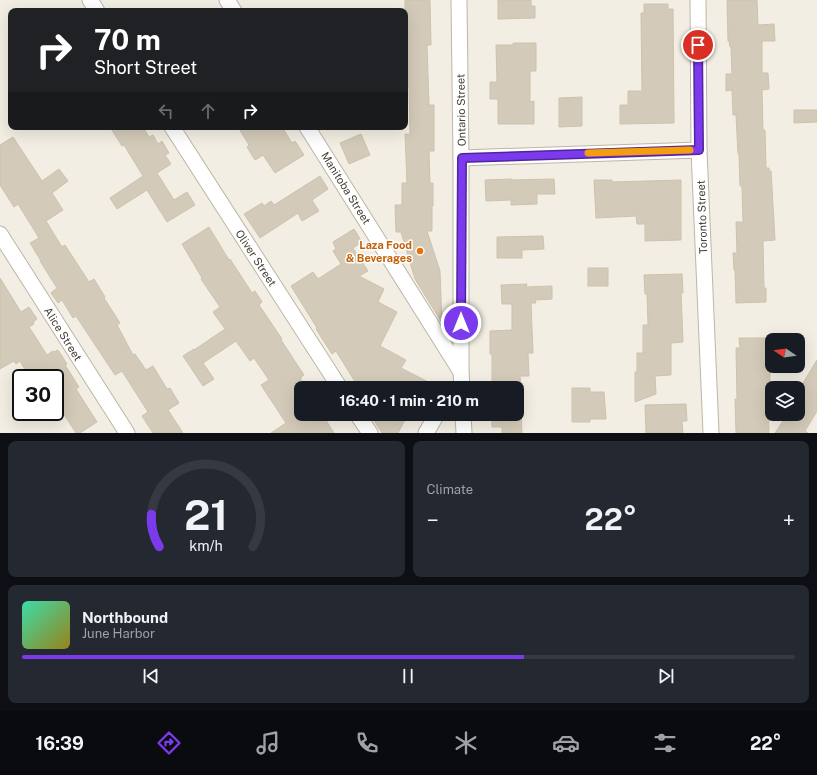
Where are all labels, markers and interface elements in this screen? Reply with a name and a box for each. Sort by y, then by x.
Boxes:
text: 70 m [94,23,161,56]
icon: right [28,24,80,76]
pin [681,28,715,62]
icon: arrive [687,34,709,56]
text: Short Street [94,57,197,78]
street label: Ontario Street [454,74,468,146]
icon: left [155,100,177,122]
icon: ahead [197,100,219,122]
icon: right [239,100,261,122]
street label: Manitoba Street [319,150,373,226]
street label: Toronto Street [695,180,709,254]
street label: Oliver Street [233,228,279,288]
place label: Laza Food & Beverages [346,239,412,264]
marker: Laza Food & Beverages [415,246,425,256]
position arrow [440,302,482,344]
street label: Alice Street [42,305,84,363]
north arrow [765,333,805,373]
map controls [765,333,805,421]
speed limit sign: 30 [12,369,64,421]
button: layers [765,381,805,421]
text: 16:40 · 1 min · 210 m [339,392,479,409]
text: Climate [427,482,473,497]
text: 21 [184,490,228,539]
text: 22° [585,501,637,537]
text: − [427,507,439,533]
text: + [783,507,795,533]
text: km/h [189,537,223,554]
text: Northbound [82,609,168,626]
text: June Harbor [82,626,155,641]
icon: previous [140,665,162,687]
icon: pause [397,665,419,687]
icon: next [655,665,677,687]
icon: directions [155,729,183,757]
icon: music [254,729,282,757]
icon: phone [353,729,381,757]
icon: climate [452,729,480,757]
icon: car [552,729,580,757]
icon: filters [651,729,679,757]
text: 16:39 [36,733,84,754]
text: 22° [750,733,781,754]

